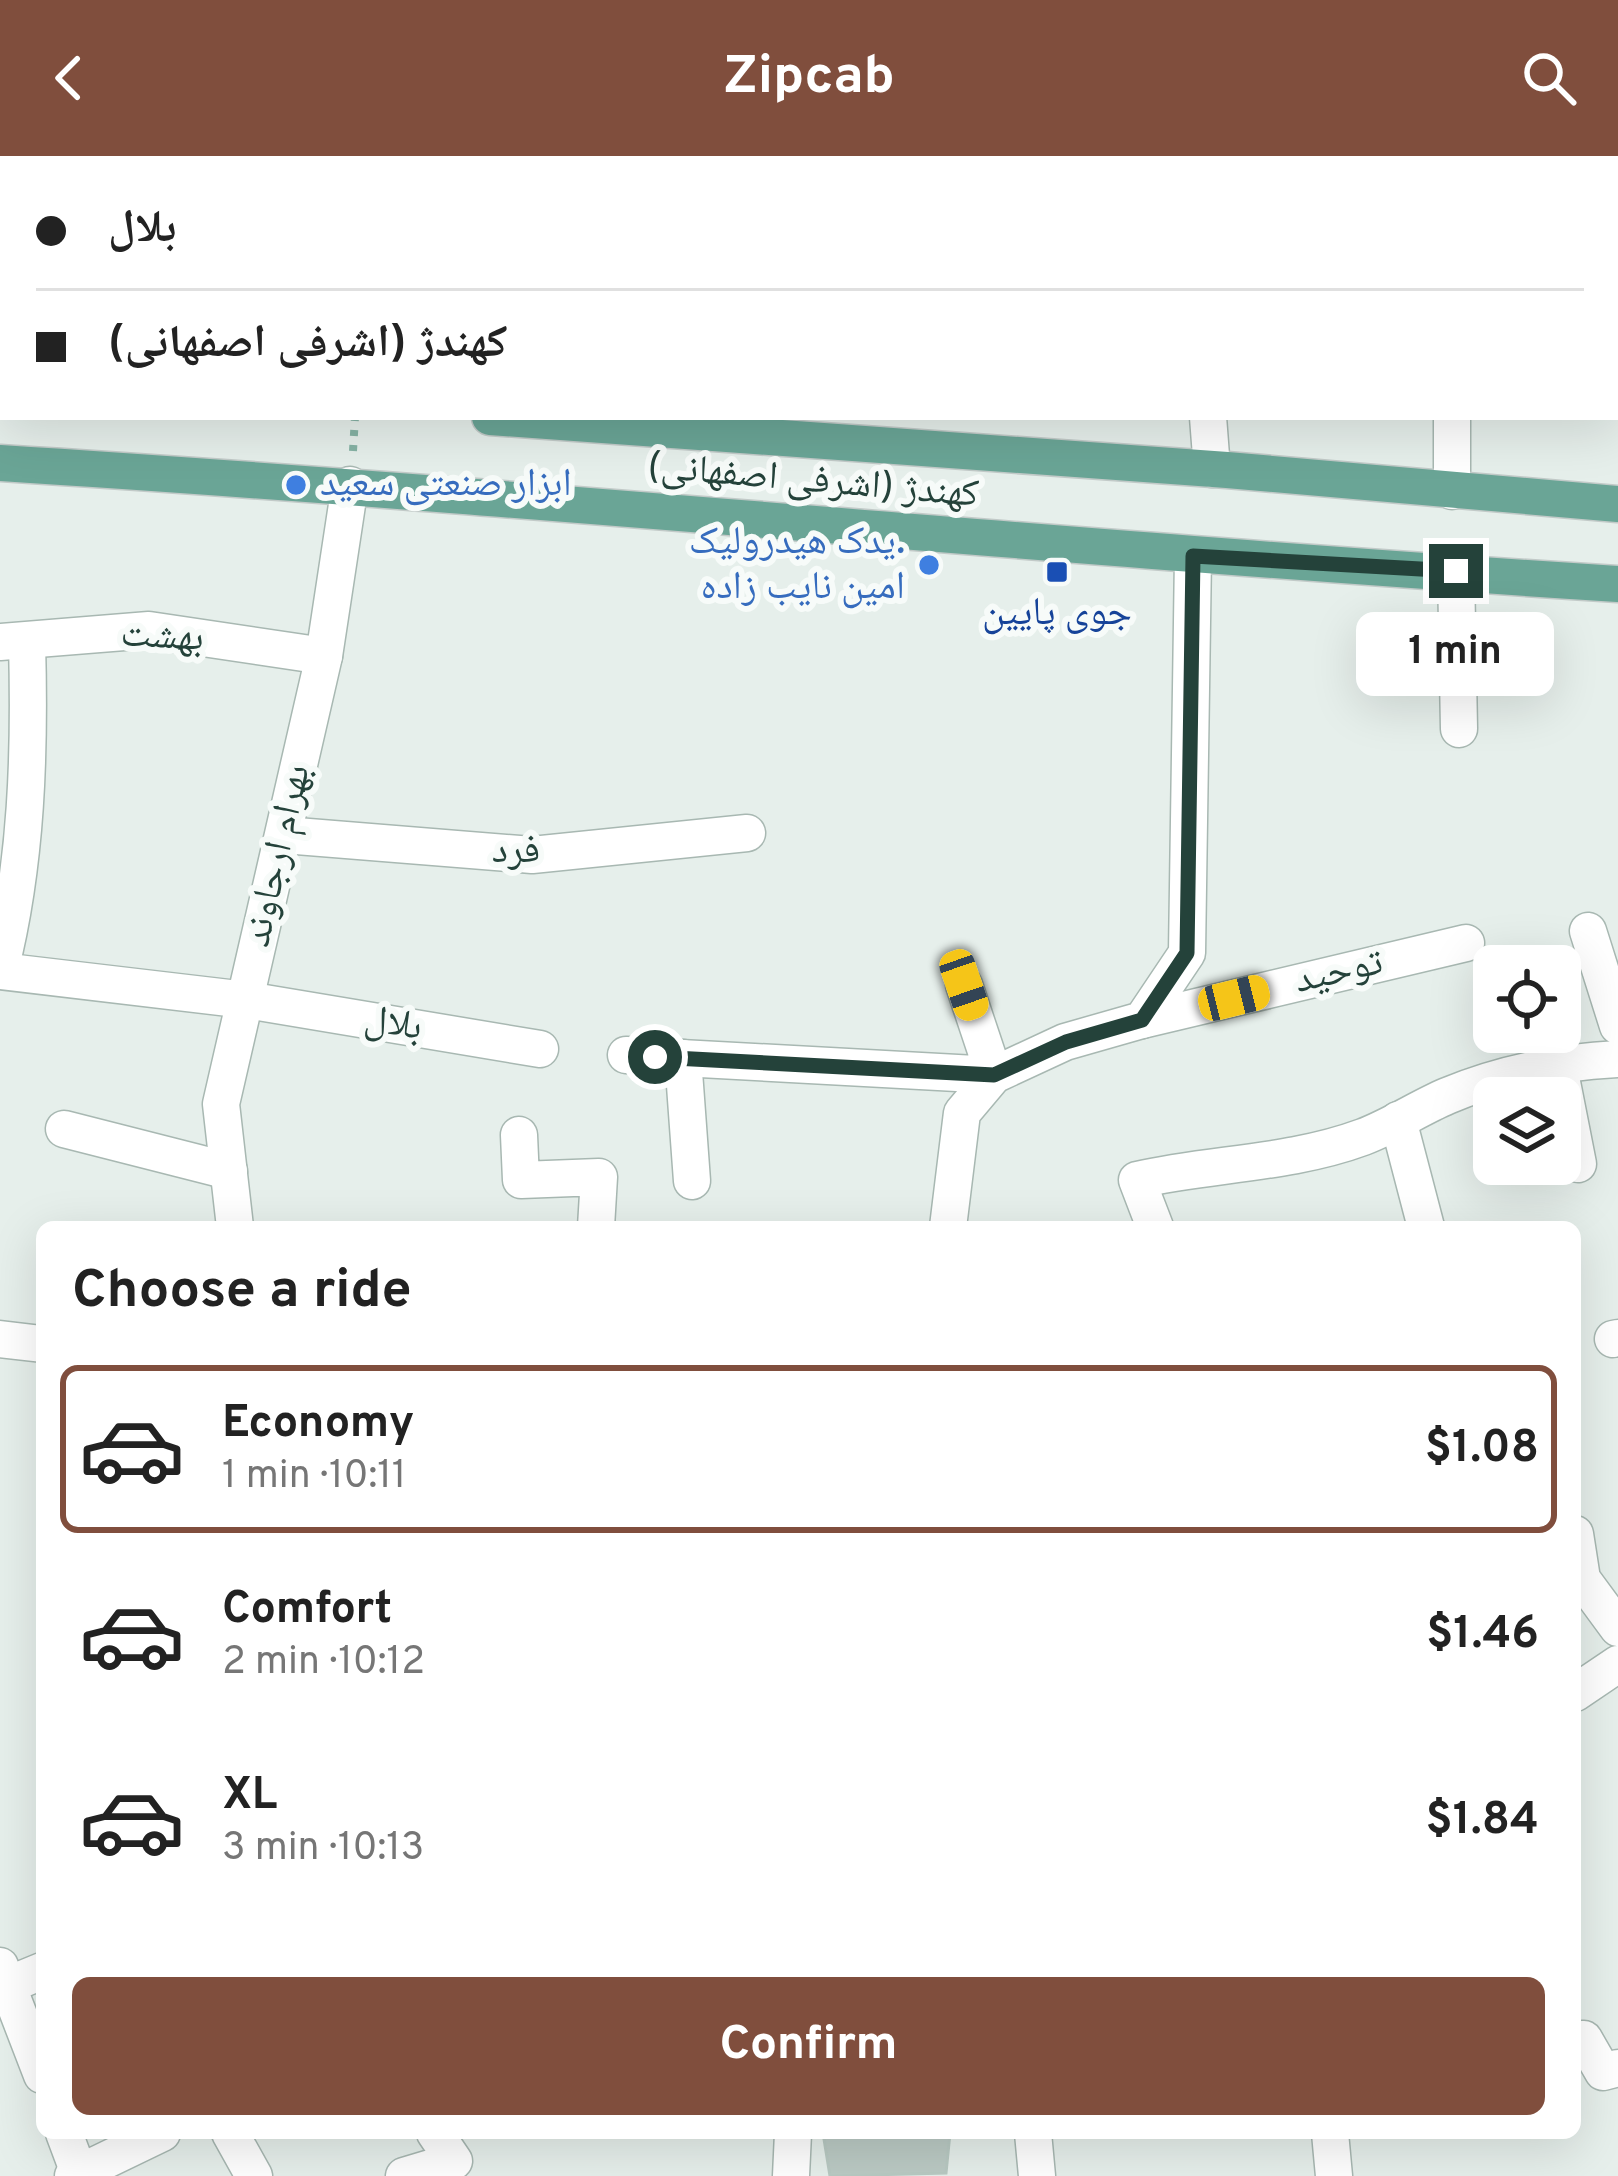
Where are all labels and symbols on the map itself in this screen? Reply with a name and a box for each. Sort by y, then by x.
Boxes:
street label: کهندژ (اشرفی اصفهانی) [645,443,981,521]
place label: ابزار صنعتی سعید [320,461,572,510]
marker: ابزار صنعتی سعید [283,472,309,498]
place label: یدک هیدرولیک. امین نایب زاده [689,519,905,613]
route end [1429,544,1483,598]
marker: یدک هیدرولیک. امین نایب زاده [916,552,942,578]
marker: جوی پایین [1044,559,1070,585]
place label: جوی پایین [982,590,1132,639]
street label: بهشت [119,611,205,665]
callout: 1 min [1357,613,1555,697]
street label: بهرام ارجاوند [234,760,324,952]
street label: فرد [492,828,540,877]
street label: توحید [1290,939,1388,1007]
car [935,945,993,1025]
car [1195,972,1273,1024]
street label: بلال [361,996,425,1054]
route start [628,1030,682,1084]

